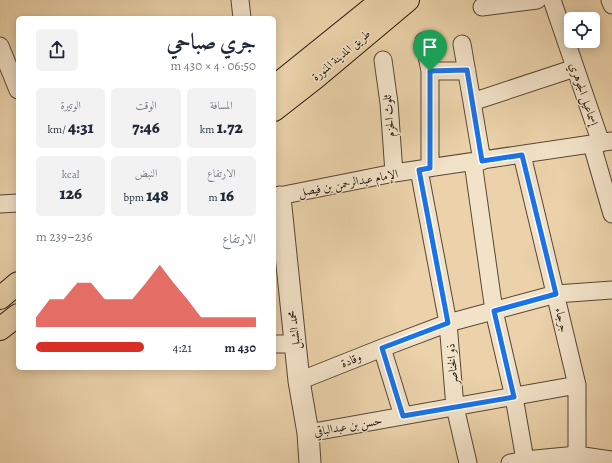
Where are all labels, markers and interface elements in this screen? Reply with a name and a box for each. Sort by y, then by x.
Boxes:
map controls [564,12,600,48]
button: locate [564,12,600,48]
street label: طريق المدينة المنورة [308,25,374,84]
text: جري صباحي [167,27,256,57]
button: share [36,29,78,71]
pin [413,30,447,71]
icon: arrive [419,36,441,58]
text: 06:50 · 4 × 430 m [170,57,256,74]
street label: إسماعيل الجوهري [564,60,603,130]
street label: ثلوث الحزم [379,93,402,138]
text: الوتيرة [61,98,81,113]
text: الوقت [135,98,157,113]
text: المسافة [210,98,233,113]
text: 4:31 [68,116,94,139]
text: 7:46 [132,116,160,139]
text: 1.72 [217,116,243,139]
text: /km [48,122,68,137]
text: km [200,122,217,137]
street label: الإمام عبدالرحمن بن فيصل [297,165,400,203]
text: النبض [135,166,157,181]
text: الارتفاع [207,166,236,181]
text: kcal [62,167,79,182]
text: 126 [59,182,82,205]
text: 148 [146,184,169,207]
text: 16 [220,184,234,207]
text: bpm [123,190,146,205]
text: m [209,190,220,205]
text: 236–239 m [36,228,92,245]
text: الارتفاع [222,230,256,247]
street label: جرجاء [551,306,573,334]
street label: محمد الشبل [284,310,305,350]
text: 4:21 [172,339,192,356]
text: 430 m [225,339,256,356]
street label: ذو الخناصر [442,343,462,387]
street label: وقادة [338,349,364,371]
street label: حسن بن عبدالباقي [313,412,384,442]

